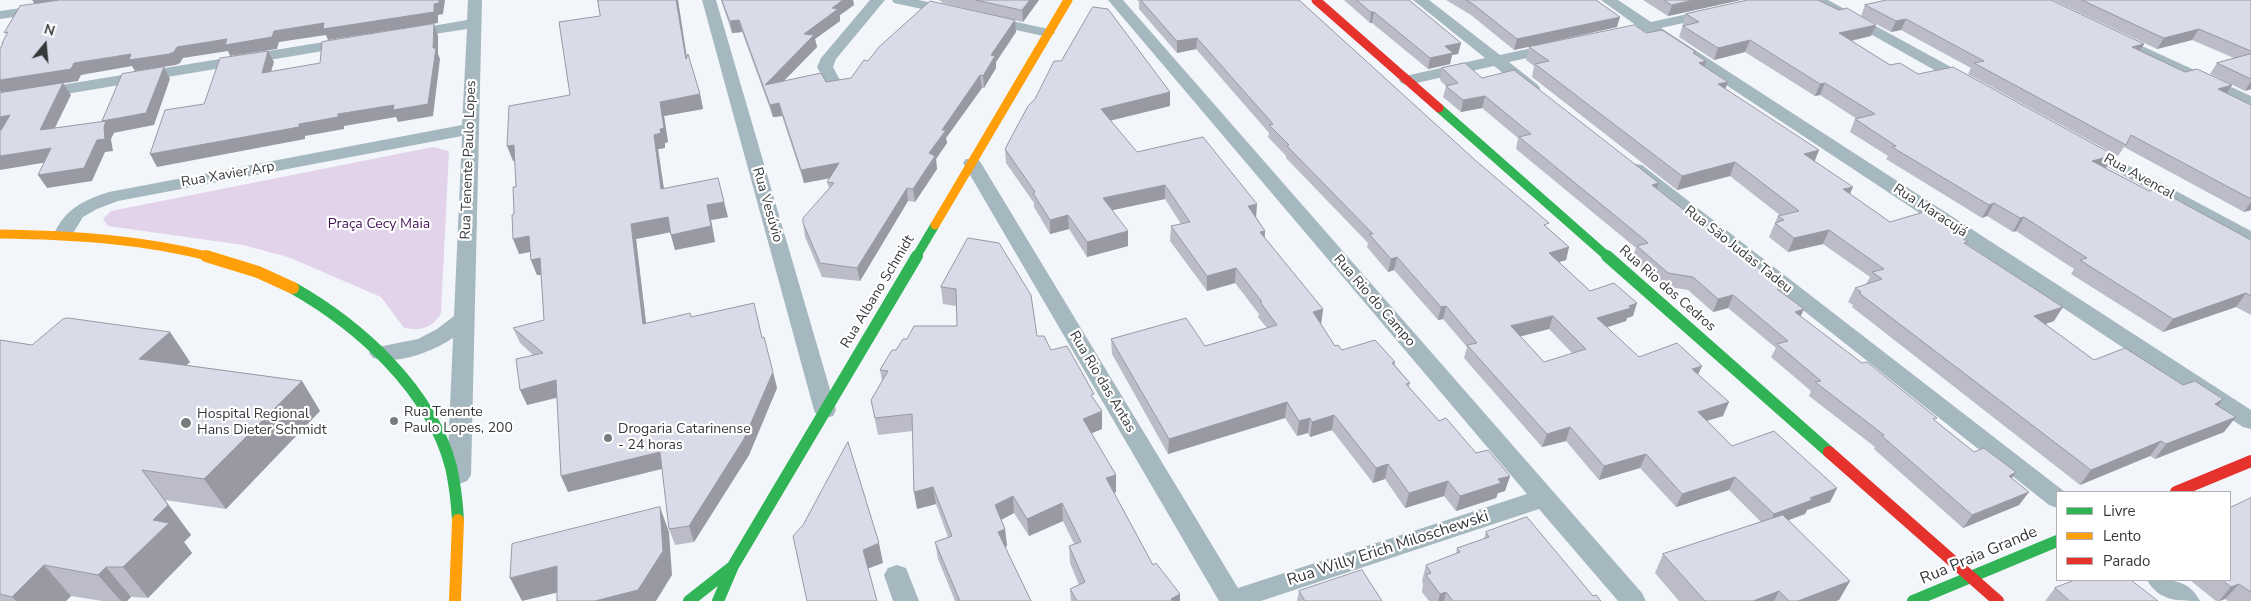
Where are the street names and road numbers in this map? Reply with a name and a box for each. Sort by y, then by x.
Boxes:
street label: Rua Tenente Paulo Lopes [458,80,480,240]
street label: Rua Avencal [2101,151,2177,203]
street label: Rua Xavier Arp [180,159,276,191]
street label: Rua Vesúvio [748,166,786,244]
street label: Rua Maracujá [1890,181,1970,241]
street label: Rua São Judas Tadeu [1681,203,1795,297]
street label: Rua Albano Schmidt [838,232,918,352]
street label: Rua Rio dos Cedros [1615,242,1719,336]
street label: Rua Rio do Campo [1330,252,1418,350]
street label: Rua Rio das Antas [1065,328,1139,436]
street label: Rua Willy Erich Miloschewski [1285,507,1491,591]
street label: Rua Praia Grande [1918,523,2040,589]

